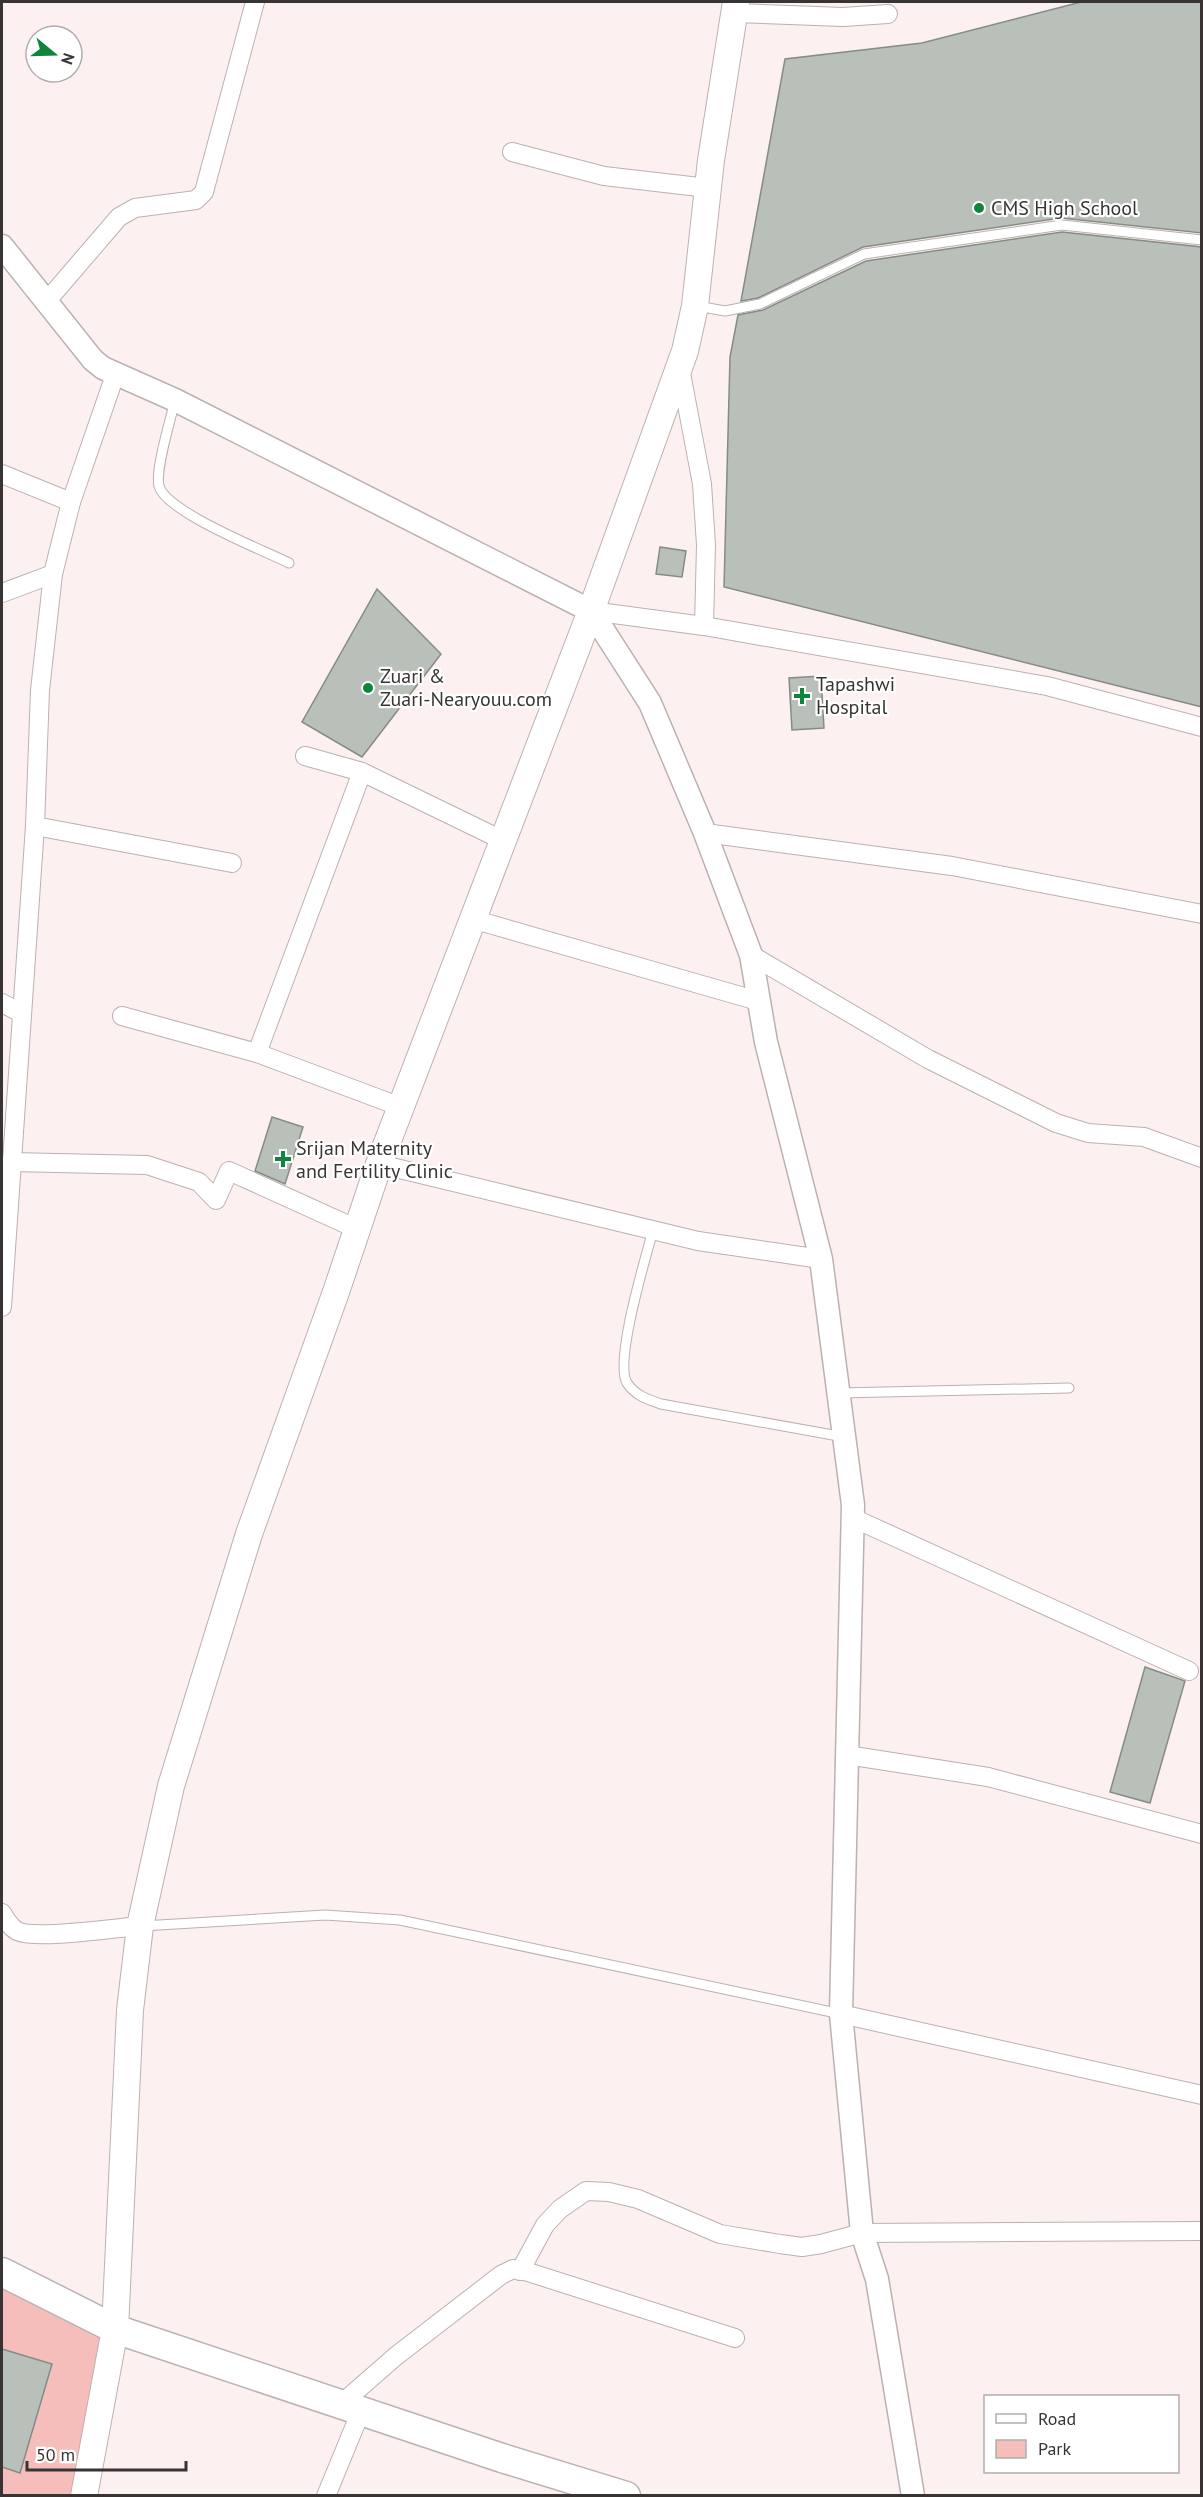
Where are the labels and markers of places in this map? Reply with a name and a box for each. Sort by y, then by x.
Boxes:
place label: CMS High School [991,195,1138,221]
marker: CMS High School [972,201,986,215]
place label: Zuari & Zuari-Nearyouu.com [380,663,552,712]
place label: Tapashwi Hospital [816,671,895,720]
marker: Zuari & Zuari-Nearyouu.com [361,681,375,695]
marker: Tapashwi Hospital [793,687,811,705]
place label: Srijan Maternity and Fertility Clinic [296,1135,453,1184]
marker: Srijan Maternity and Fertility Clinic [274,1150,292,1168]

